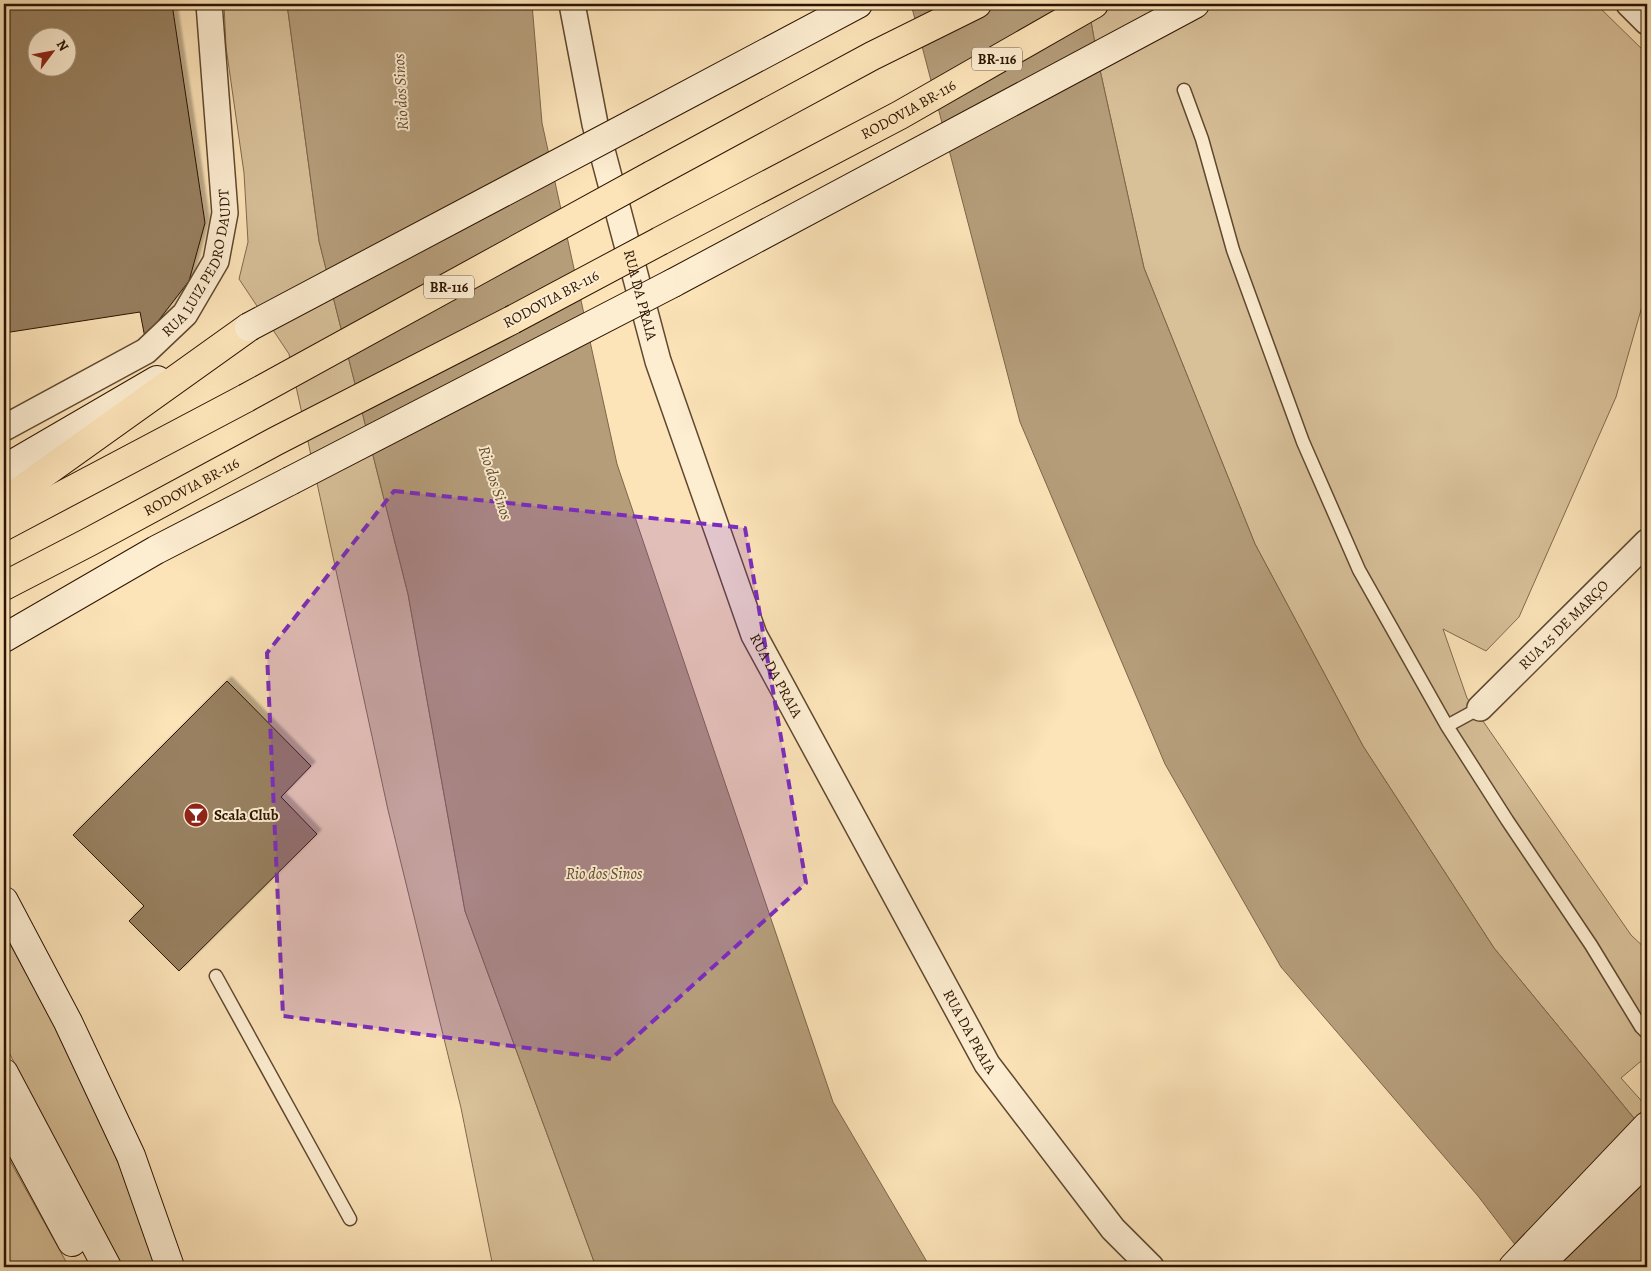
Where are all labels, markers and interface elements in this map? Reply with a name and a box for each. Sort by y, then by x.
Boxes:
north arrow [28,28,78,78]
text: N [52,36,73,55]
road number: BR-116 [972,48,1022,70]
water label: Rio dos Sinos [388,53,414,131]
street label: RODOVIA BR-116 [857,75,960,144]
street label: RUA LUIZ PEDRO DAUDT [157,187,235,341]
street label: RUA DA PRAIA [619,247,662,343]
street label: RODOVIA BR-116 [500,265,603,333]
road number: BR-116 [424,276,474,298]
water label: Rio dos Sinos [473,443,517,523]
street label: RODOVIA BR-116 [140,453,243,521]
street label: RUA 25 DE MARÇO [1514,575,1613,674]
street label: RUA DA PRAIA [745,630,807,722]
bar icon: Scala Club [183,802,209,828]
place label: Scala Club [214,805,279,825]
water label: Rio dos Sinos [566,863,643,885]
street label: RUA DA PRAIA [938,986,1001,1078]

